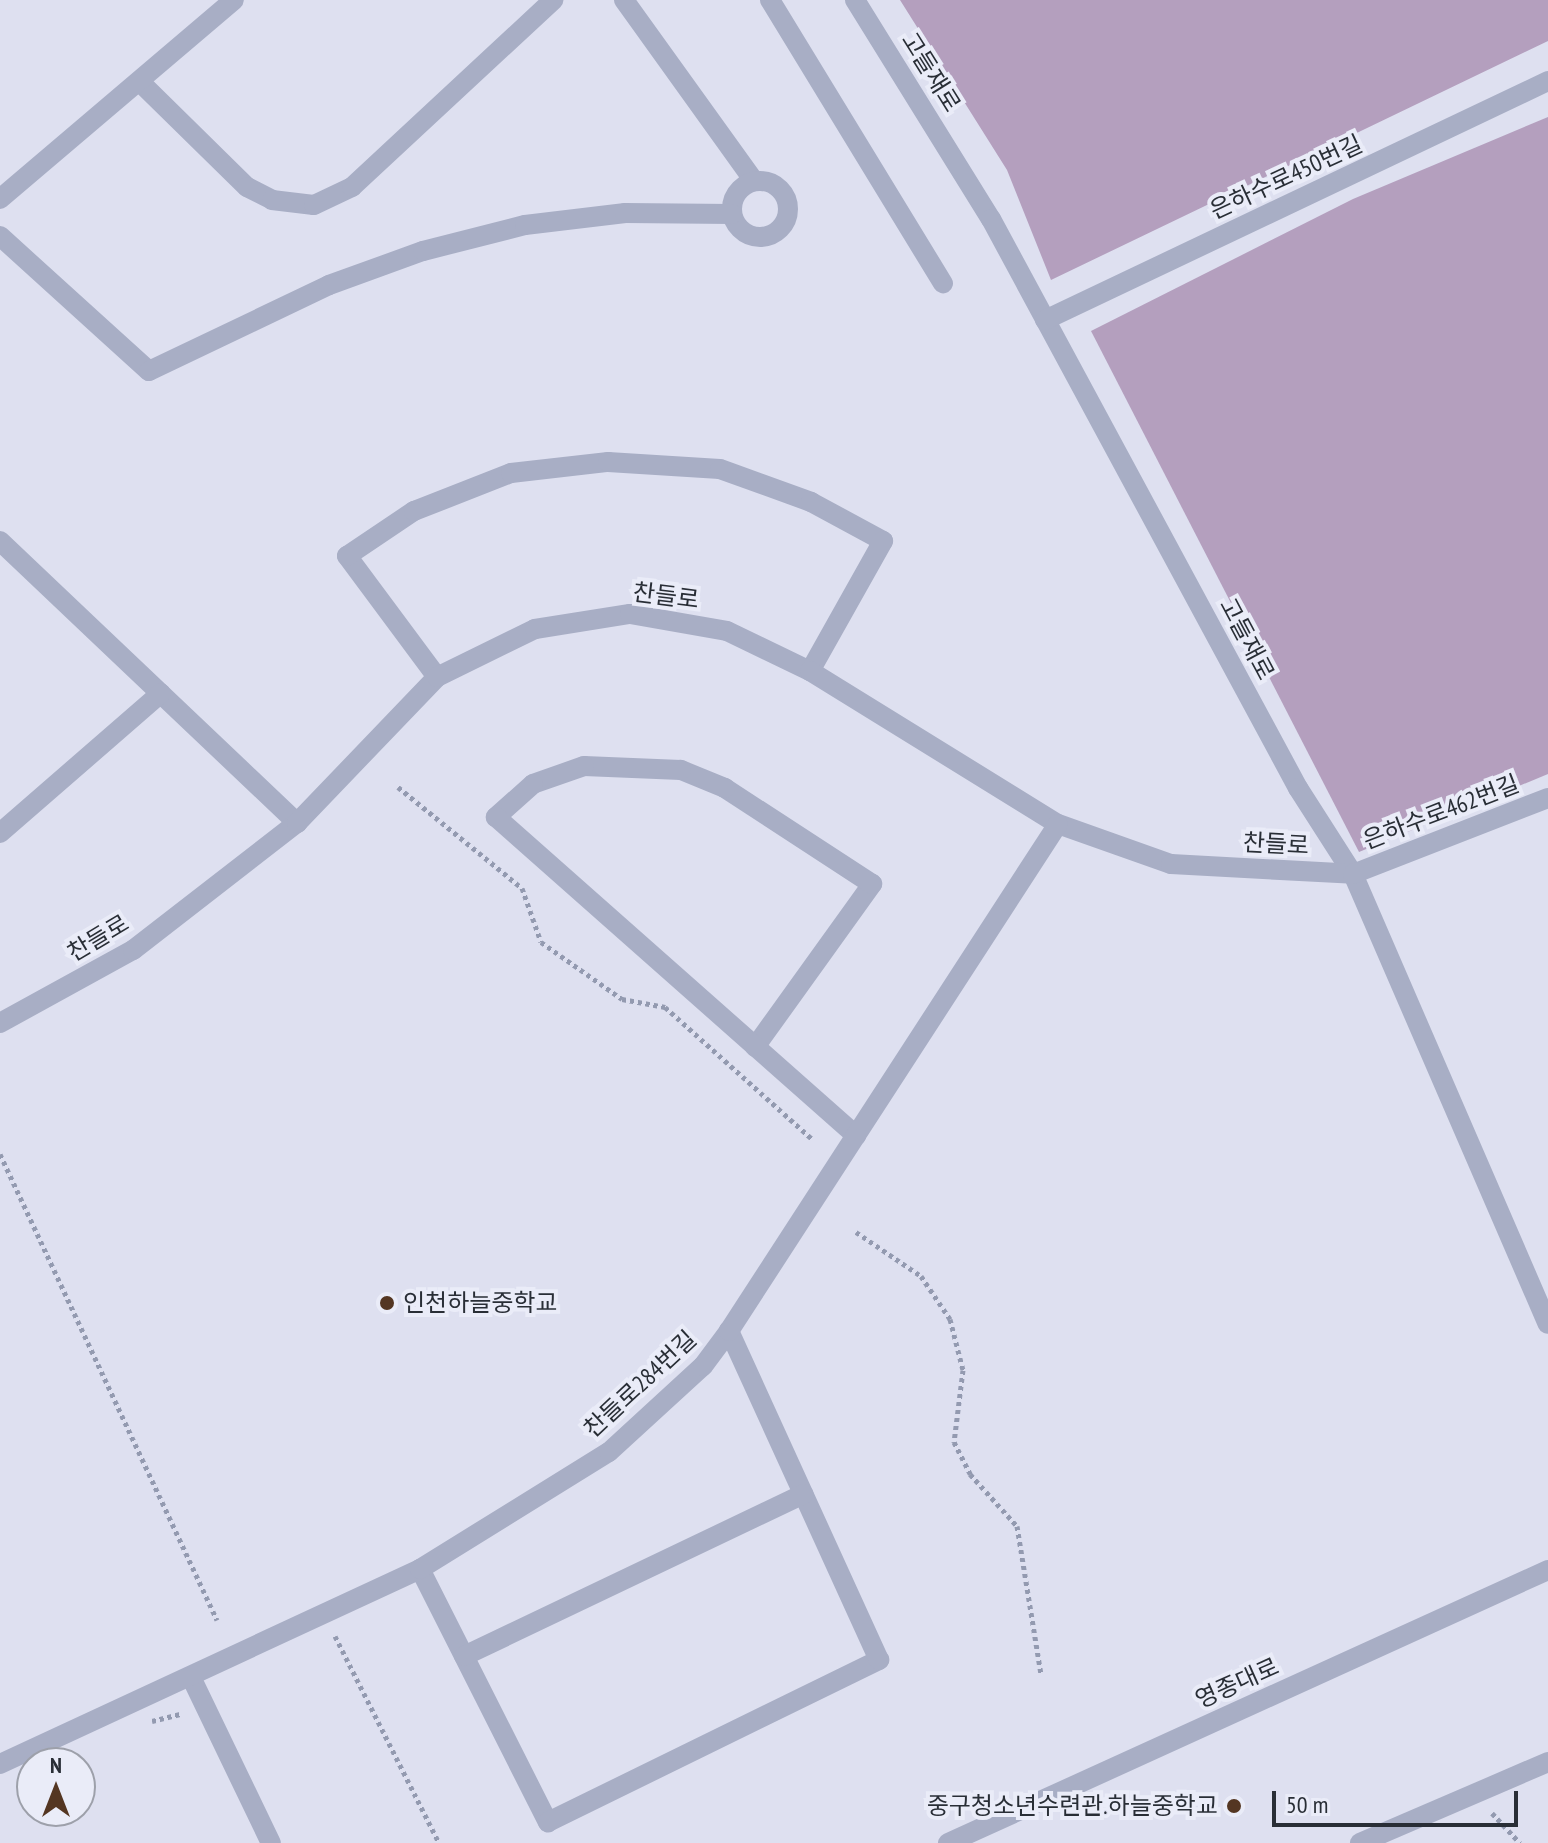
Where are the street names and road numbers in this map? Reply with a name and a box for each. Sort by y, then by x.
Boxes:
street label: 고들재로 [895,27,967,117]
street label: 은하수로450번길 [1205,129,1367,225]
street label: 찬들로 [631,578,701,614]
street label: 고들재로 [1214,593,1280,685]
street label: 은하수로462번길 [1359,769,1523,855]
street label: 찬들로 [1242,828,1310,860]
street label: 찬들로 [62,909,134,967]
street label: 찬들로284번길 [578,1325,702,1443]
street label: 영종대로 [1191,1652,1283,1714]

